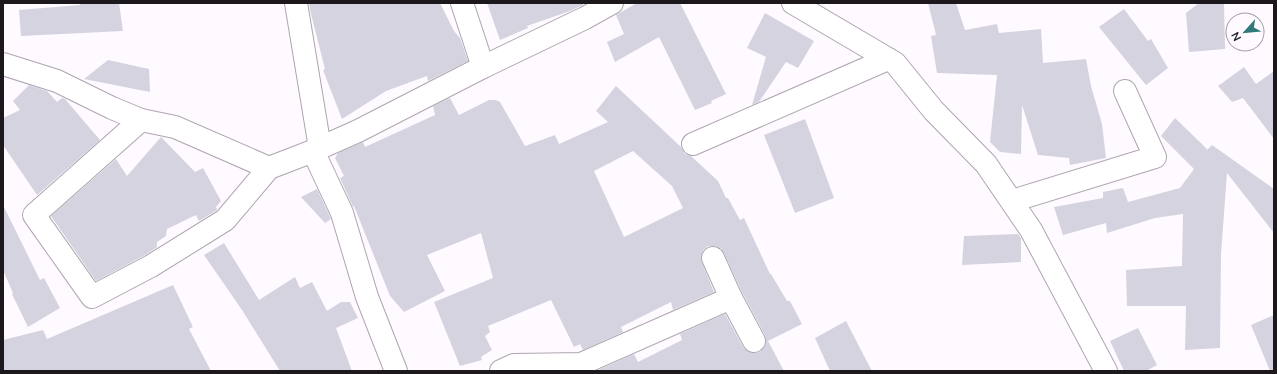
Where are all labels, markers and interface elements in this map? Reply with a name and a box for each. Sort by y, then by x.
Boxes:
north arrow [1225,12,1265,52]
text: N [1228,30,1244,43]

